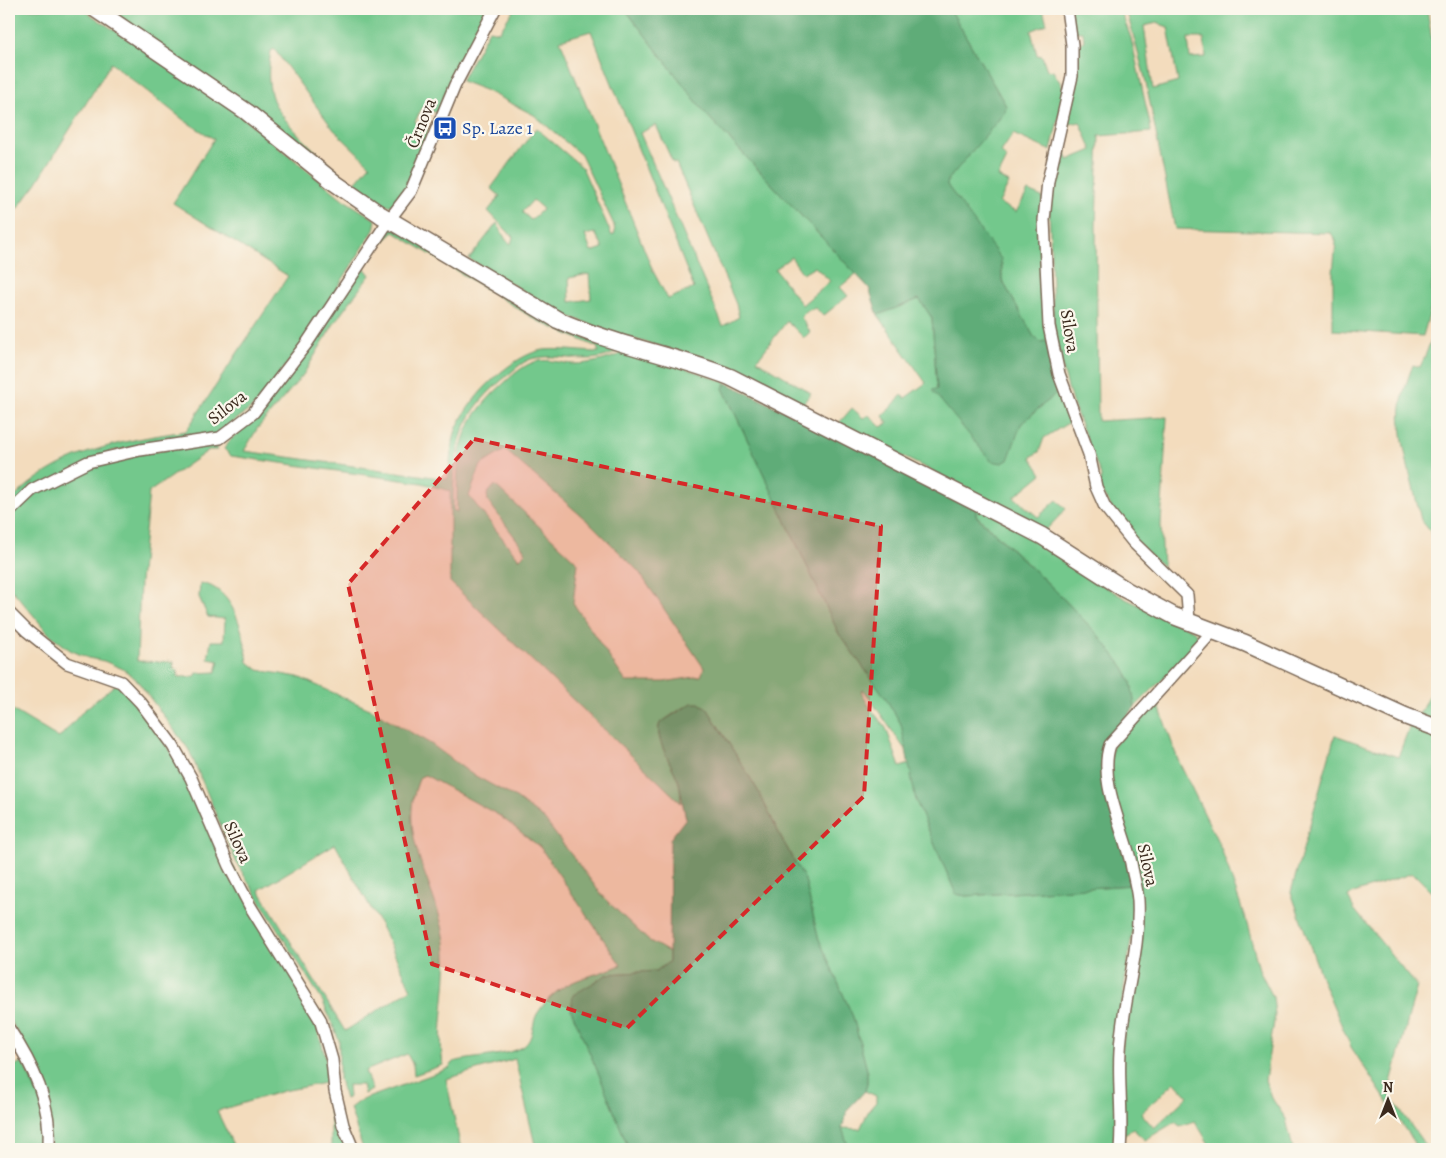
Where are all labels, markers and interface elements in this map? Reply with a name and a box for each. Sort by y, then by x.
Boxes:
street label: Črnova [400,94,442,152]
bus stop icon: Sp. Laze 1 [432,115,458,141]
place label: Sp. Laze 1 [462,116,533,140]
street label: Silova [1055,308,1085,355]
street label: Silova [202,384,252,430]
street label: Silova [218,817,258,867]
street label: Silova [1132,841,1164,889]
north arrow [1364,1076,1414,1126]
text: N [1383,1078,1393,1097]

